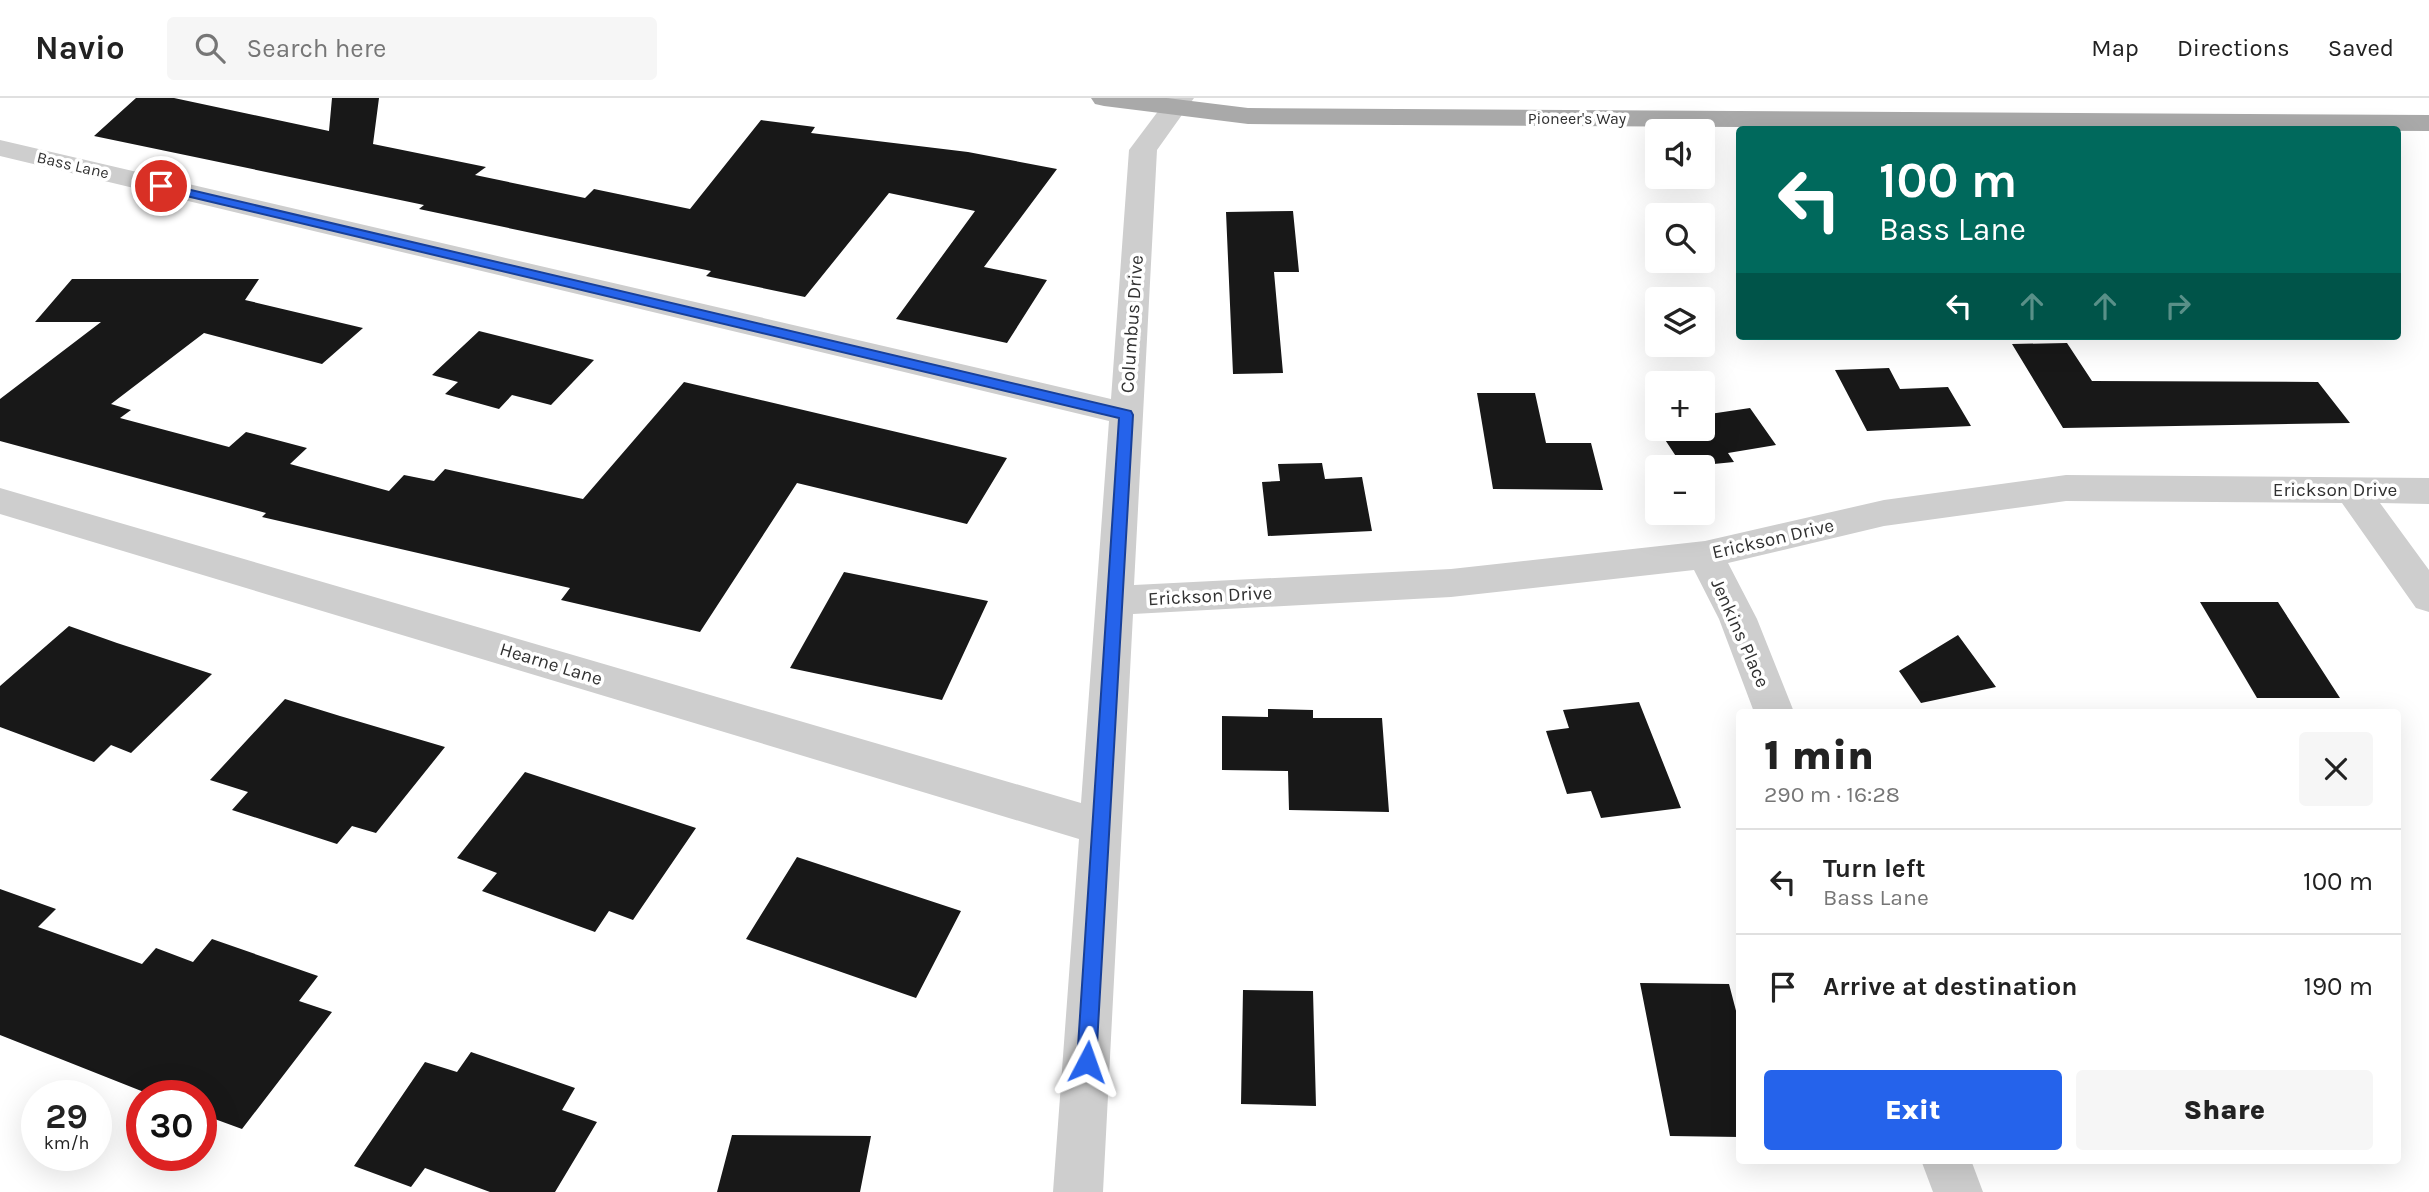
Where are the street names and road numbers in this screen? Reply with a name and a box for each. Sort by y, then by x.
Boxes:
street label: Pioneer's Way [1528,109,1627,128]
street label: Bass Lane [35,147,111,183]
street label: Columbus Drive [1116,254,1148,394]
street label: Erickson Drive [2273,479,2397,501]
street label: Erickson Drive [1710,514,1836,564]
street label: Jenkins Place [1706,575,1774,691]
street label: Erickson Drive [1147,582,1273,610]
street label: Hearne Lane [497,638,605,690]

